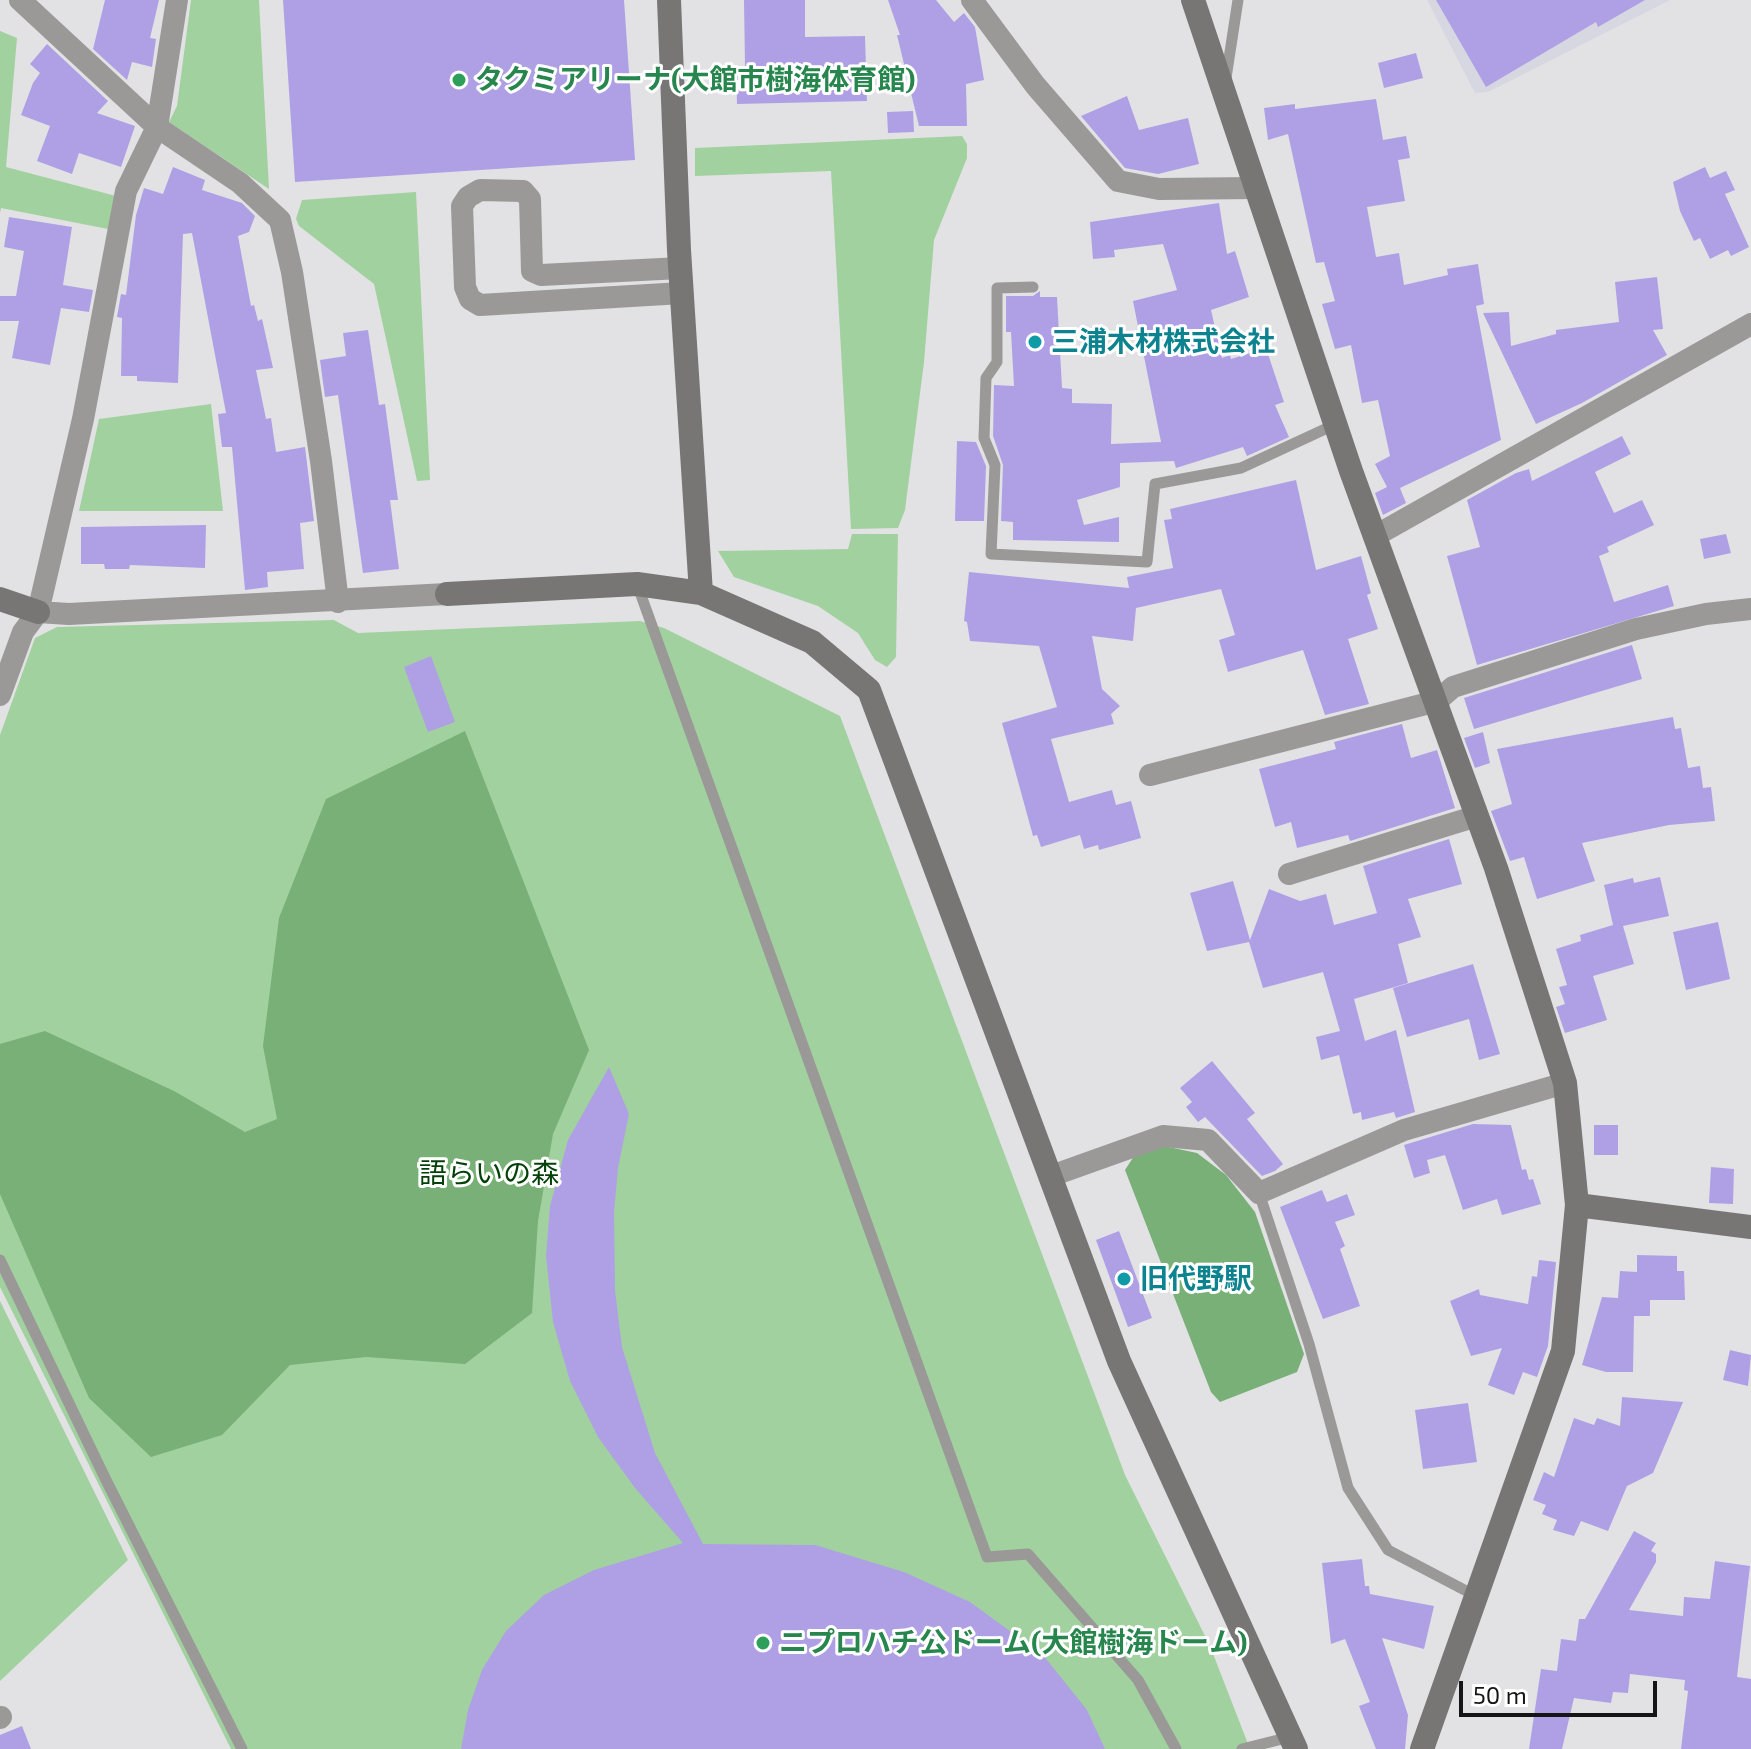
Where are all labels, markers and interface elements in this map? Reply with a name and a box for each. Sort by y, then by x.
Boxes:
place label: タクミアリーナ(大館市樹海体育館) [475,63,915,97]
marker: タクミアリーナ(大館市樹海体育館) [450,71,468,89]
place label: 三浦木材株式会社 [1051,325,1275,359]
marker: 三浦木材株式会社 [1026,333,1044,351]
park label: 語らいの森 [419,1157,559,1191]
place label: 旧代野駅 [1140,1262,1252,1296]
marker: 旧代野駅 [1115,1270,1133,1288]
place label: ニプロハチ公ドーム(大館樹海ドーム) [779,1626,1247,1660]
marker: ニプロハチ公ドーム(大館樹海ドーム) [754,1634,772,1652]
scale bar [1463,1665,1661,1715]
text: 50 m [1473,1680,1527,1709]

